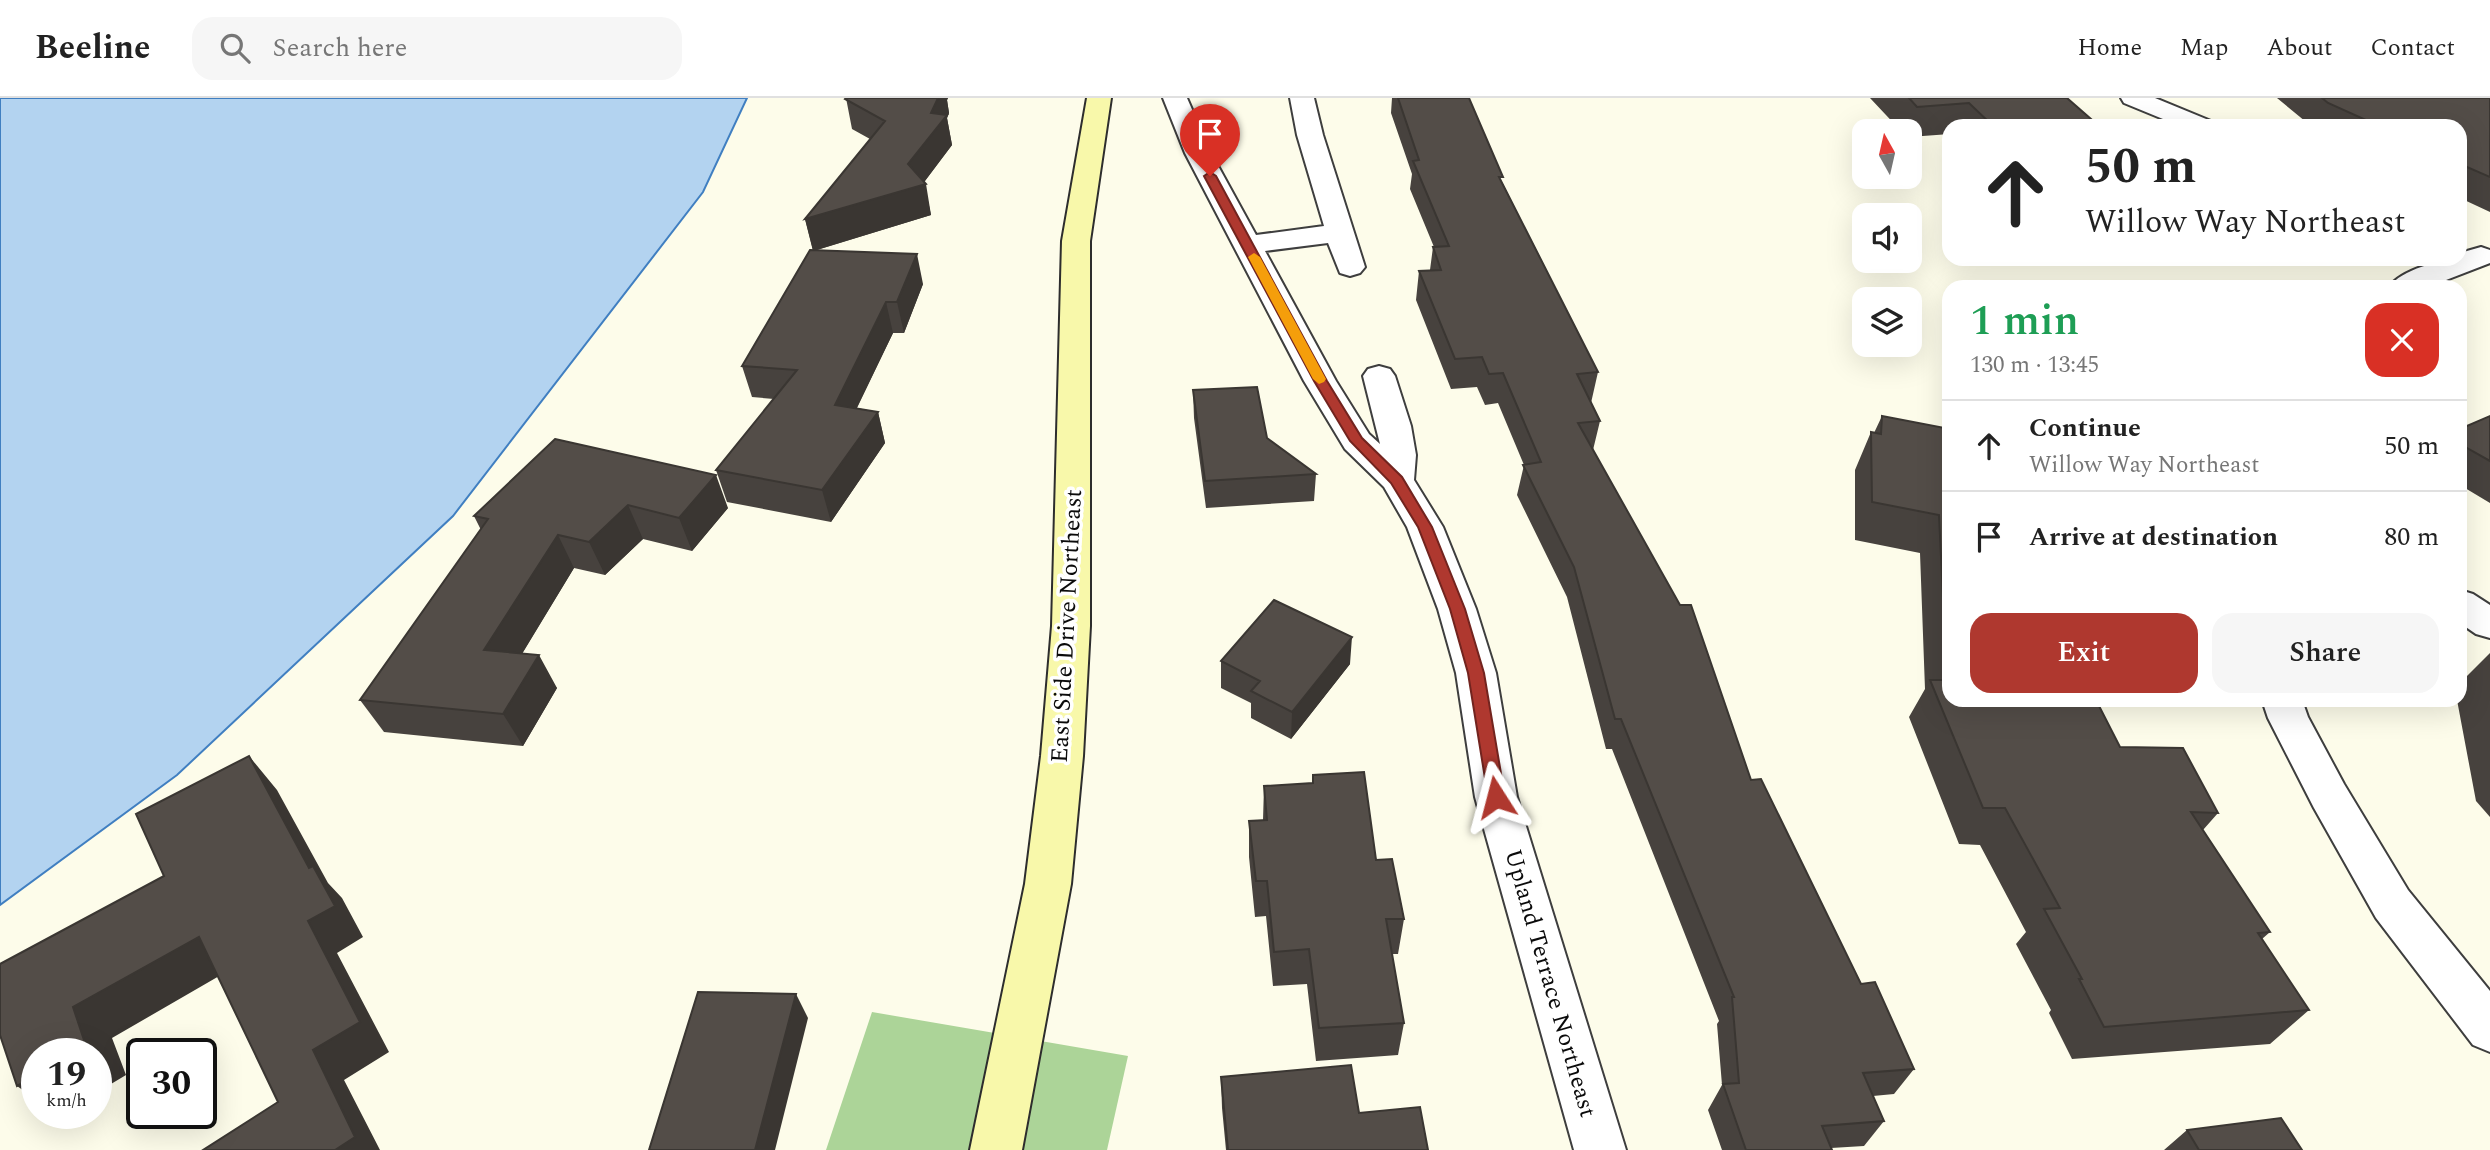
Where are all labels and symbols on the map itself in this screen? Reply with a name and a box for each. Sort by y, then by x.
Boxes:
pin [1180,104,1240,176]
north arrow [1852,119,1922,189]
street label: East Side Drive Northeast [1042,488,1092,764]
position arrow [1459,760,1533,834]
street label: Upland Terrace Northeast [1494,845,1606,1122]
speed limit sign: 30 [126,1038,217,1129]

